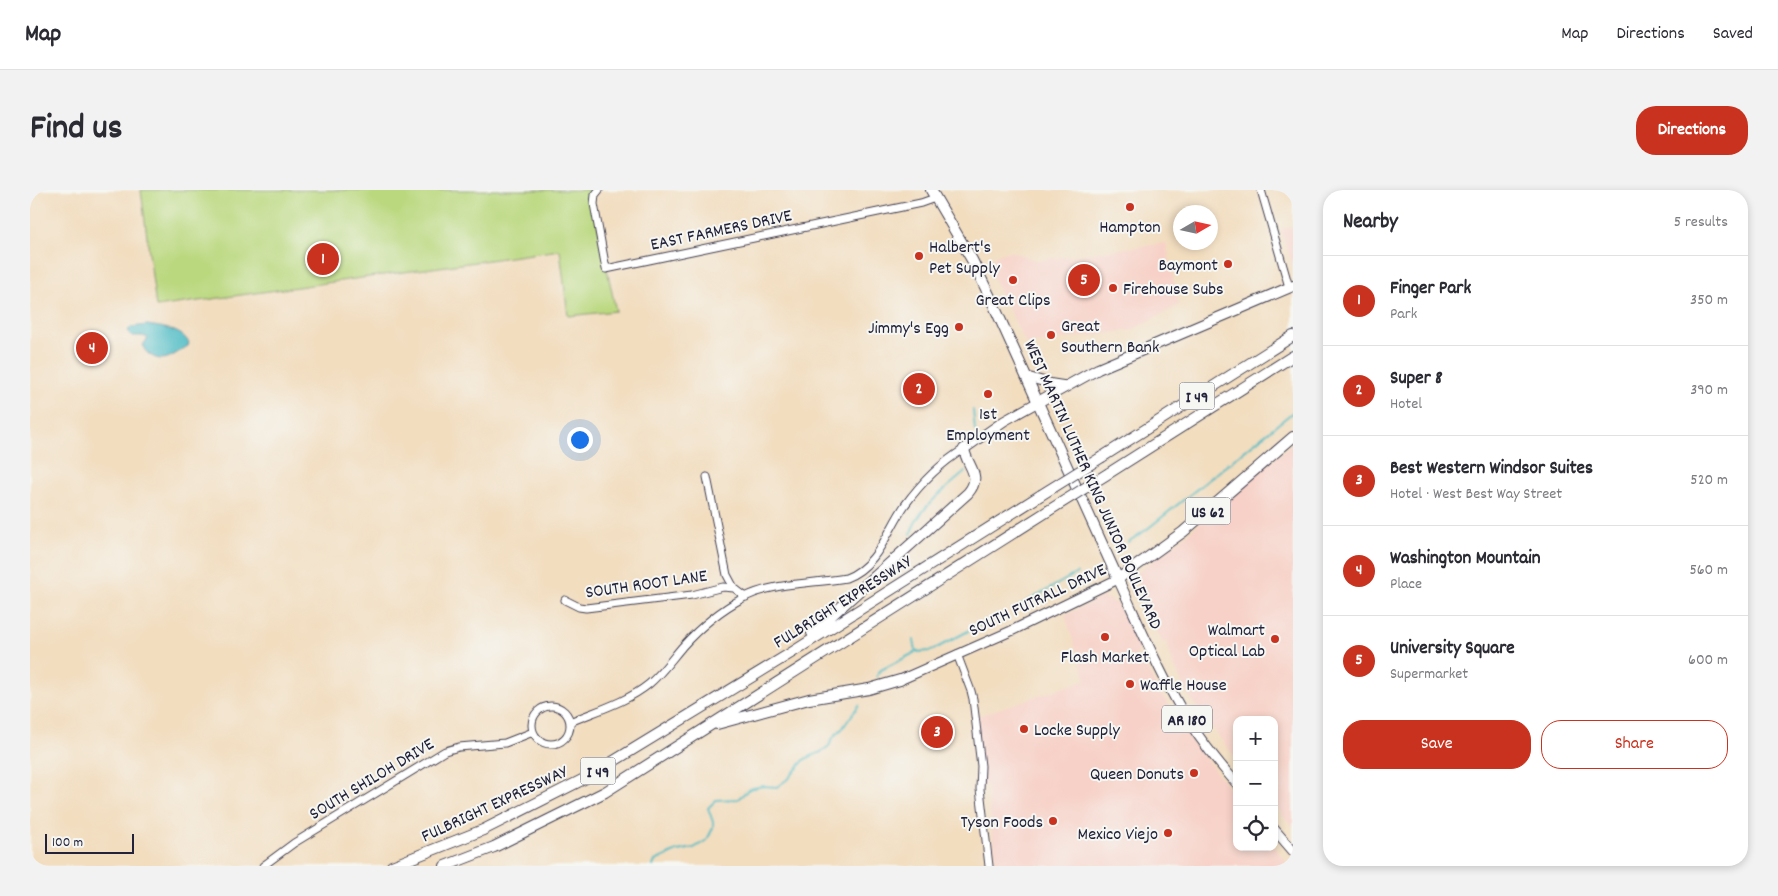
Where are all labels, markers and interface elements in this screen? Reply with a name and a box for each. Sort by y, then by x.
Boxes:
text: Map [25,18,61,52]
text: Map [1561,22,1588,47]
text: Directions [1616,22,1685,47]
text: Saved [1713,22,1753,47]
text: Find us [30,105,122,155]
button: Directions [1636,106,1748,155]
marker: Hampton [1124,201,1136,213]
street label: EAST FARMERS DRIVE [649,204,794,259]
north arrow [1173,205,1218,250]
text: Nearby [1343,208,1398,238]
text: 5 results [1674,211,1728,234]
place label: Hampton [1099,216,1161,241]
place label: Halbert's Pet Supply [929,236,1000,282]
pin: 1 [307,240,339,278]
marker: Halbert's Pet Supply [913,250,925,262]
place label: Baymont [1158,254,1218,279]
marker: Baymont [1222,258,1234,270]
pin: 5 [1068,261,1100,299]
marker: Great Clips [1007,274,1019,286]
text: Finger Park [1390,276,1471,303]
place label: Firehouse Subs [1123,278,1224,303]
marker: Firehouse Subs [1107,282,1119,294]
place label: Great Clips [975,289,1051,314]
text: 1 [1357,289,1361,312]
text: 350 m [1690,289,1728,312]
text: Park [1390,303,1417,326]
place label: Great Southern Bank [1061,315,1159,361]
place label: Jimmy's Egg [868,317,949,342]
marker: Jimmy's Egg [953,321,965,333]
pin: 4 [76,329,108,367]
marker: Great Southern Bank [1045,329,1057,341]
street label: WEST MARTIN LUTHER KING JUNIOR BOULEVARD [1016,336,1167,634]
text: Super 8 [1390,366,1443,393]
pin: 2 [903,370,935,408]
text: 2 [1356,379,1363,402]
text: 390 m [1690,379,1728,402]
road number: I 49 [1180,382,1214,410]
marker: 1st Employment [982,388,994,400]
text: Hotel [1390,393,1422,416]
place label: 1st Employment [946,403,1030,449]
your location [567,427,593,453]
text: Best Western Windsor Suites [1390,456,1593,483]
text: 3 [1355,469,1363,492]
text: 520 m [1690,469,1728,492]
text: Hotel · West Best Way Street [1390,483,1562,506]
road number: US 62 [1186,498,1230,524]
text: Washington Mountain [1390,546,1540,573]
street label: FULBRIGHT EXPRESSWAY [769,550,918,656]
street label: SOUTH FUTRALL DRIVE [965,558,1111,644]
text: 4 [1356,559,1362,582]
text: 560 m [1689,559,1728,582]
street label: SOUTH ROOT LANE [584,565,709,606]
text: Place [1390,573,1422,596]
place label: Walmart Optical Lab [1189,619,1265,665]
marker: Flash Market [1099,631,1111,643]
marker: Walmart Optical Lab [1269,633,1281,645]
text: University Square [1390,636,1515,663]
place label: Flash Market [1061,646,1150,671]
text: 5 [1355,649,1363,672]
text: 600 m [1688,649,1728,672]
text: Supermarket [1390,663,1468,686]
place label: Waffle House [1140,674,1227,699]
marker: Waffle House [1124,678,1136,690]
road number: AR 180 [1162,706,1212,732]
pin: 3 [921,713,953,751]
map controls [1233,716,1278,851]
button: + [1233,716,1278,761]
place label: Locke Supply [1034,719,1121,744]
button: Save [1343,720,1531,769]
button: Share [1541,720,1728,769]
marker: Locke Supply [1018,723,1030,735]
street label: SOUTH SHILOH DRIVE [305,733,439,827]
road number: I 49 [580,758,616,784]
street label: FULBRIGHT EXPRESSWAY [418,760,574,850]
button: − [1233,761,1278,806]
place label: Queen Donuts [1090,763,1184,788]
marker: Queen Donuts [1188,767,1200,779]
button: locate [1233,806,1278,851]
place label: Tyson Foods [960,811,1043,836]
marker: Tyson Foods [1047,815,1059,827]
place label: Mexico Viejo [1078,823,1158,848]
marker: Mexico Viejo [1162,827,1174,839]
scale bar [45,831,134,854]
text: 100 m [52,833,83,853]

